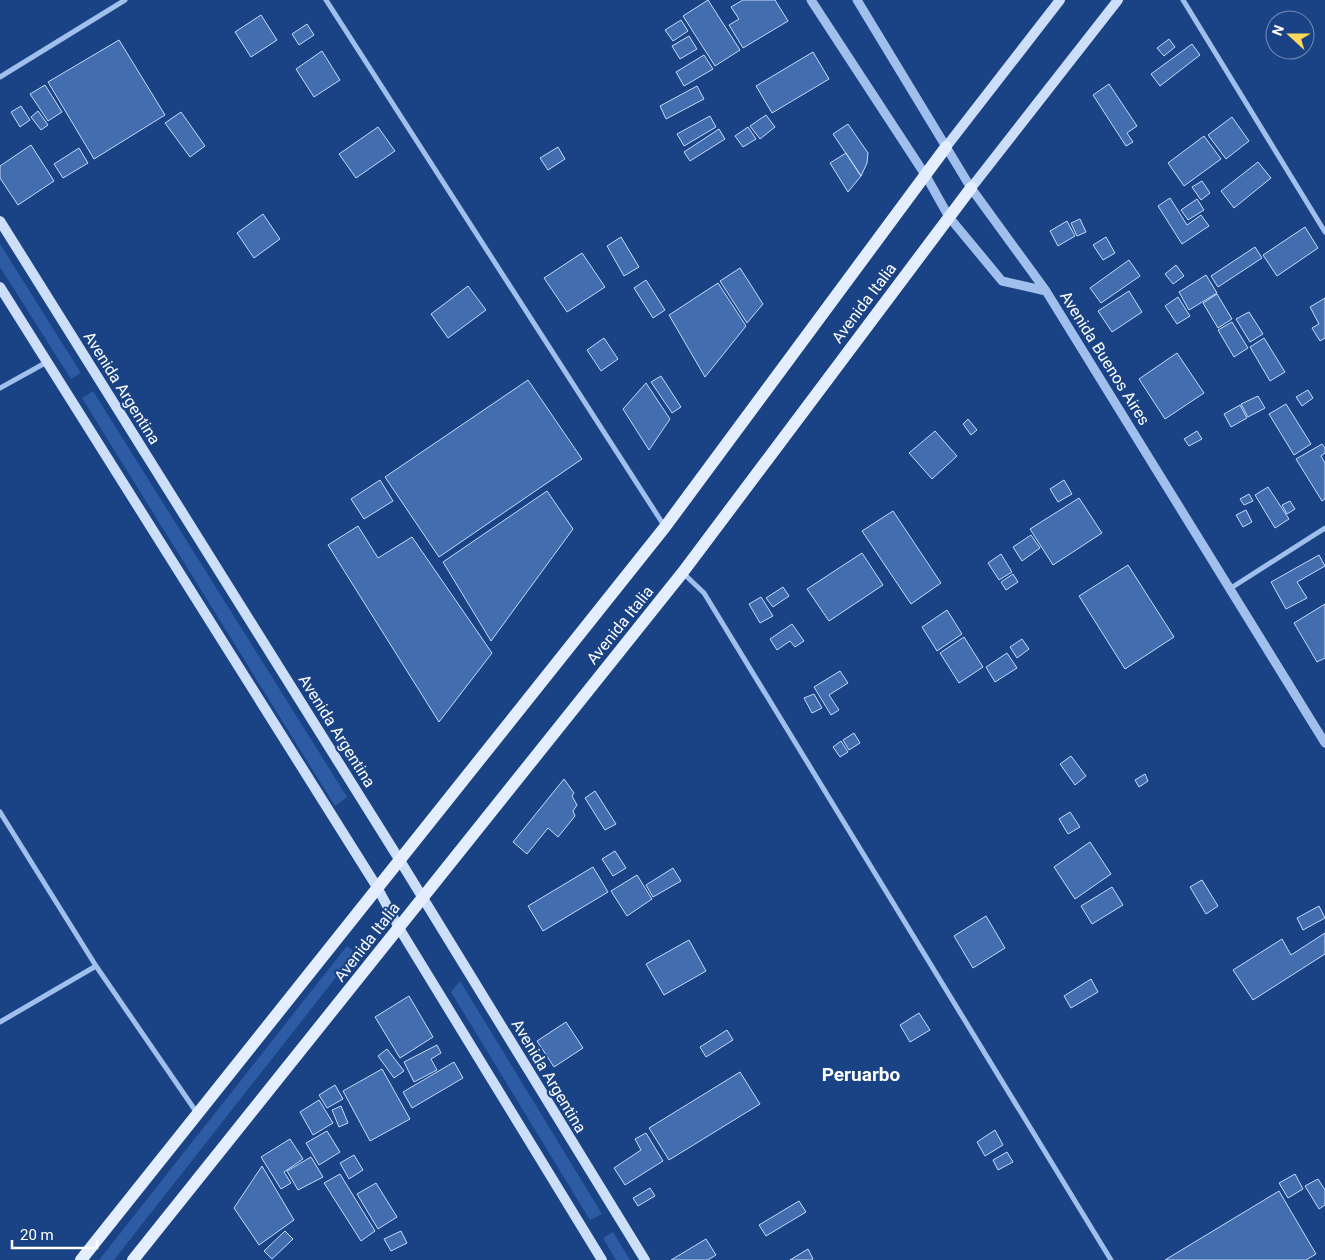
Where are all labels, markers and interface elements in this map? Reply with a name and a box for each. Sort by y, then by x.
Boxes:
north arrow [1265,10,1315,60]
text: N [1269,23,1287,38]
street label: Avenida Italia [828,259,900,347]
street label: Avenida Buenos Aires [1056,287,1154,429]
street label: Avenida Argentina [80,328,164,448]
street label: Avenida Italia [583,582,657,668]
street label: Avenida Argentina [295,671,379,791]
street label: Avenida Italia [330,899,404,985]
street label: Avenida Argentina [508,1016,590,1136]
district label: Peruarbo [822,1063,901,1086]
scale bar [12,1218,98,1250]
text: 20 m [20,1226,54,1244]

